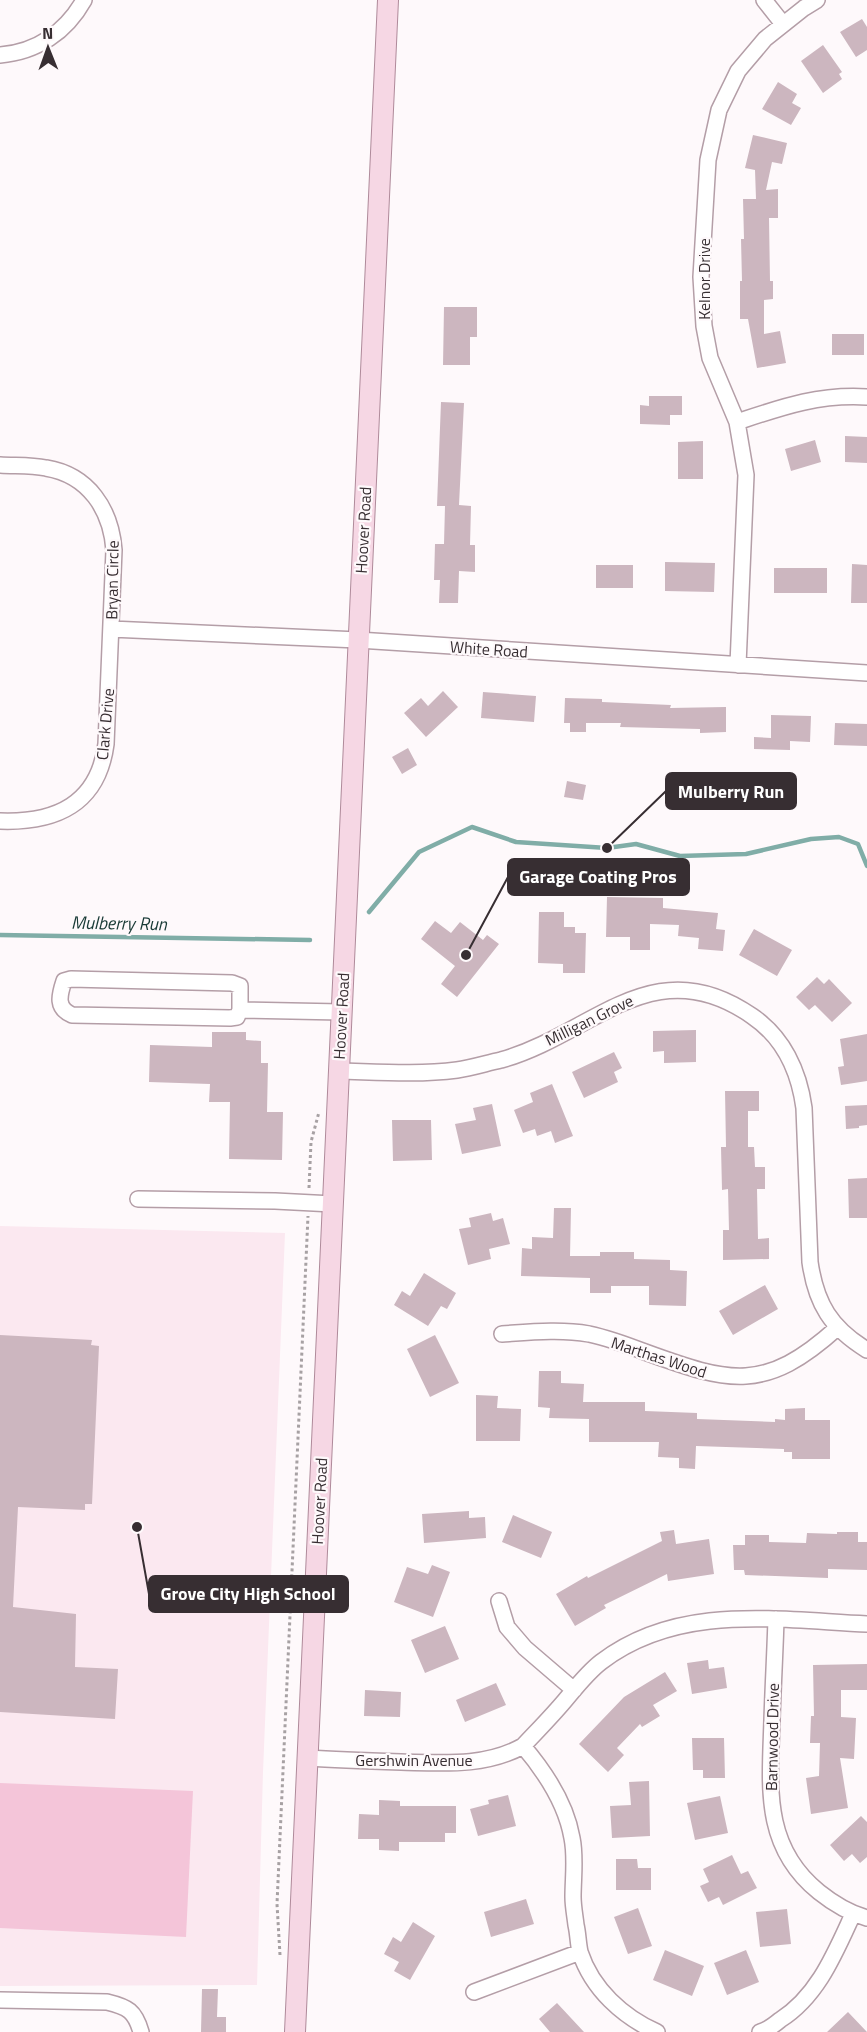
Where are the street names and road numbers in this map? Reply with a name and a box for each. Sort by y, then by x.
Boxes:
street label: Kelnor Drive [692,238,716,320]
street label: Hoover Road [349,486,377,574]
street label: Bryan Circle [99,540,125,620]
street label: White Road [449,634,529,664]
street label: Clark Drive [90,687,120,761]
street label: Hoover Road [327,972,355,1060]
street label: Milligan Grove [541,988,637,1052]
street label: Marthas Wood [608,1330,710,1384]
street label: Hoover Road [305,1457,333,1545]
street label: Barnwood Drive [759,1683,785,1791]
street label: Gershwin Avenue [355,1748,473,1772]

